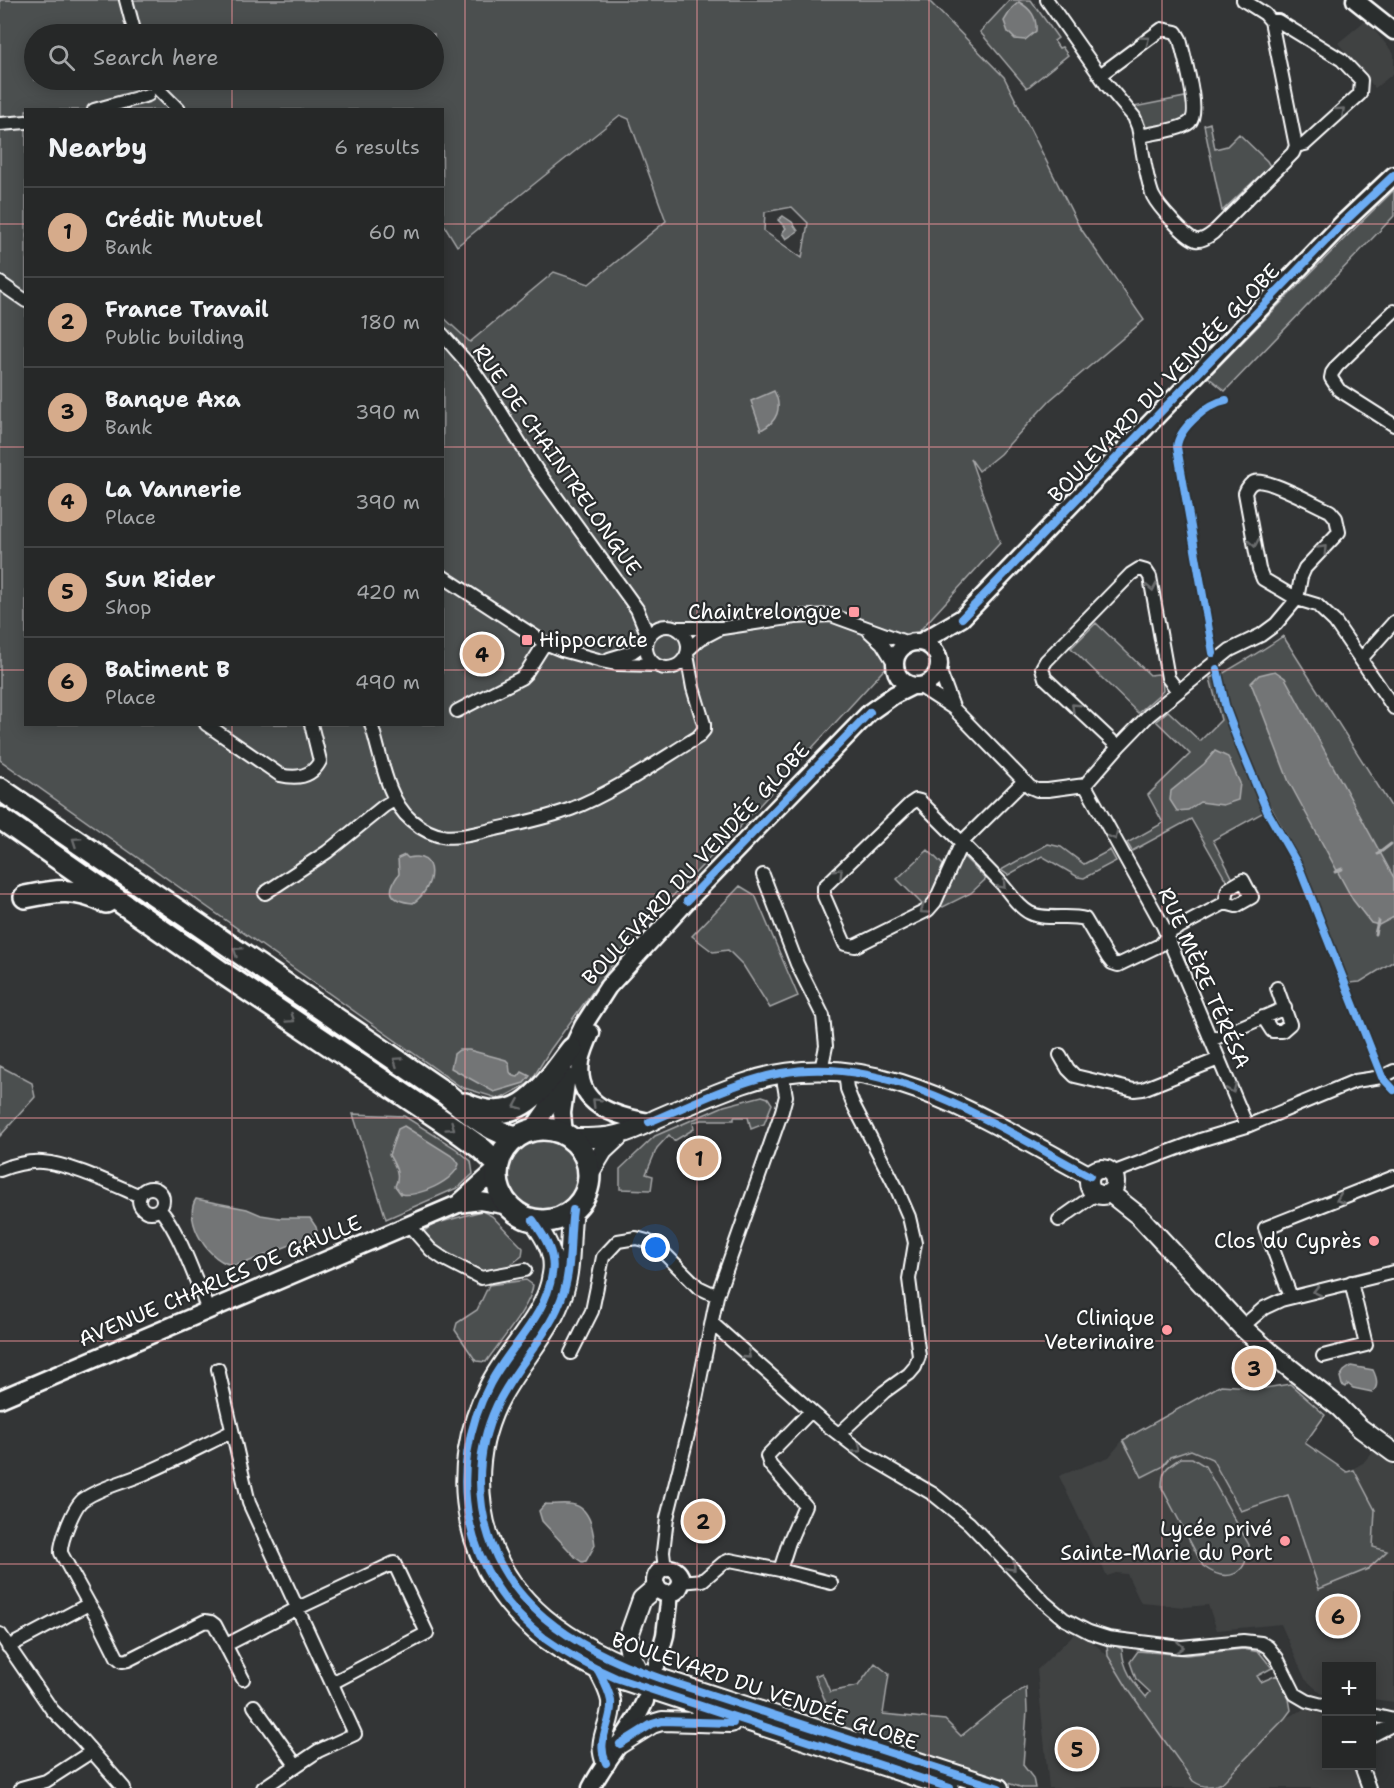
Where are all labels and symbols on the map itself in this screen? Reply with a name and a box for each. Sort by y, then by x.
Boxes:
one-way arrow [1140,36,1151,47]
one-way arrow [1335,107,1345,118]
street label: BOULEVARD DU VENDÉE GLOBE [1041,257,1286,509]
street label: RUE DE CHAINTRELONGUE [466,339,648,581]
one-way arrow [1247,538,1260,548]
one-way arrow [1316,546,1327,557]
one-way arrow [1145,582,1158,592]
place label: Chaintrelongue [688,598,842,626]
marker: Chaintrelongue [847,605,861,619]
place label: Hippocrate [539,626,648,654]
pin: 4 [462,632,502,676]
marker: Hippocrate [520,633,534,647]
one-way arrow [1072,703,1082,714]
street label: BOULEVARD DU VENDÉE GLOBE [575,736,816,991]
one-way arrow [1107,830,1118,840]
one-way arrow [71,837,82,848]
one-way arrow [833,868,843,879]
one-way arrow [995,878,1006,888]
street label: RUE MÈRE TÉRÉSA [1151,882,1258,1073]
one-way arrow [920,903,931,914]
one-way arrow [232,947,243,958]
one-way arrow [285,1011,295,1023]
one-way arrow [393,1057,404,1068]
one-way arrow [1224,1082,1236,1093]
one-way arrow [513,1098,524,1110]
one-way arrow [592,1099,603,1109]
one-way arrow [444,1120,455,1131]
pin: 1 [680,1136,718,1180]
one-way arrow [1335,1191,1345,1204]
street label: AVENUE CHARLES DE GAULLE [74,1209,366,1353]
place label: Clos du Cyprès [1214,1227,1362,1255]
your location [641,1233,670,1262]
marker: Clos du Cyprès [1367,1234,1381,1248]
one-way arrow [1312,1283,1322,1296]
place label: Clinique Veterinaire [1044,1304,1155,1356]
marker: Clinique Veterinaire [1160,1323,1174,1337]
pin: 3 [1234,1346,1274,1390]
one-way arrow [740,1348,750,1359]
one-way arrow [852,1442,863,1453]
pin: 2 [684,1498,722,1544]
place label: Lycée privé Sainte-Marie du Port [1060,1515,1273,1567]
marker: Lycée privé Sainte-Marie du Port [1278,1534,1292,1548]
one-way arrow [1005,1560,1016,1571]
pin: 6 [1318,1594,1358,1638]
street label: BOULEVARD DU VENDÉE GLOBE [608,1624,922,1757]
one-way arrow [1176,1640,1185,1653]
pin: 5 [1058,1726,1096,1772]

